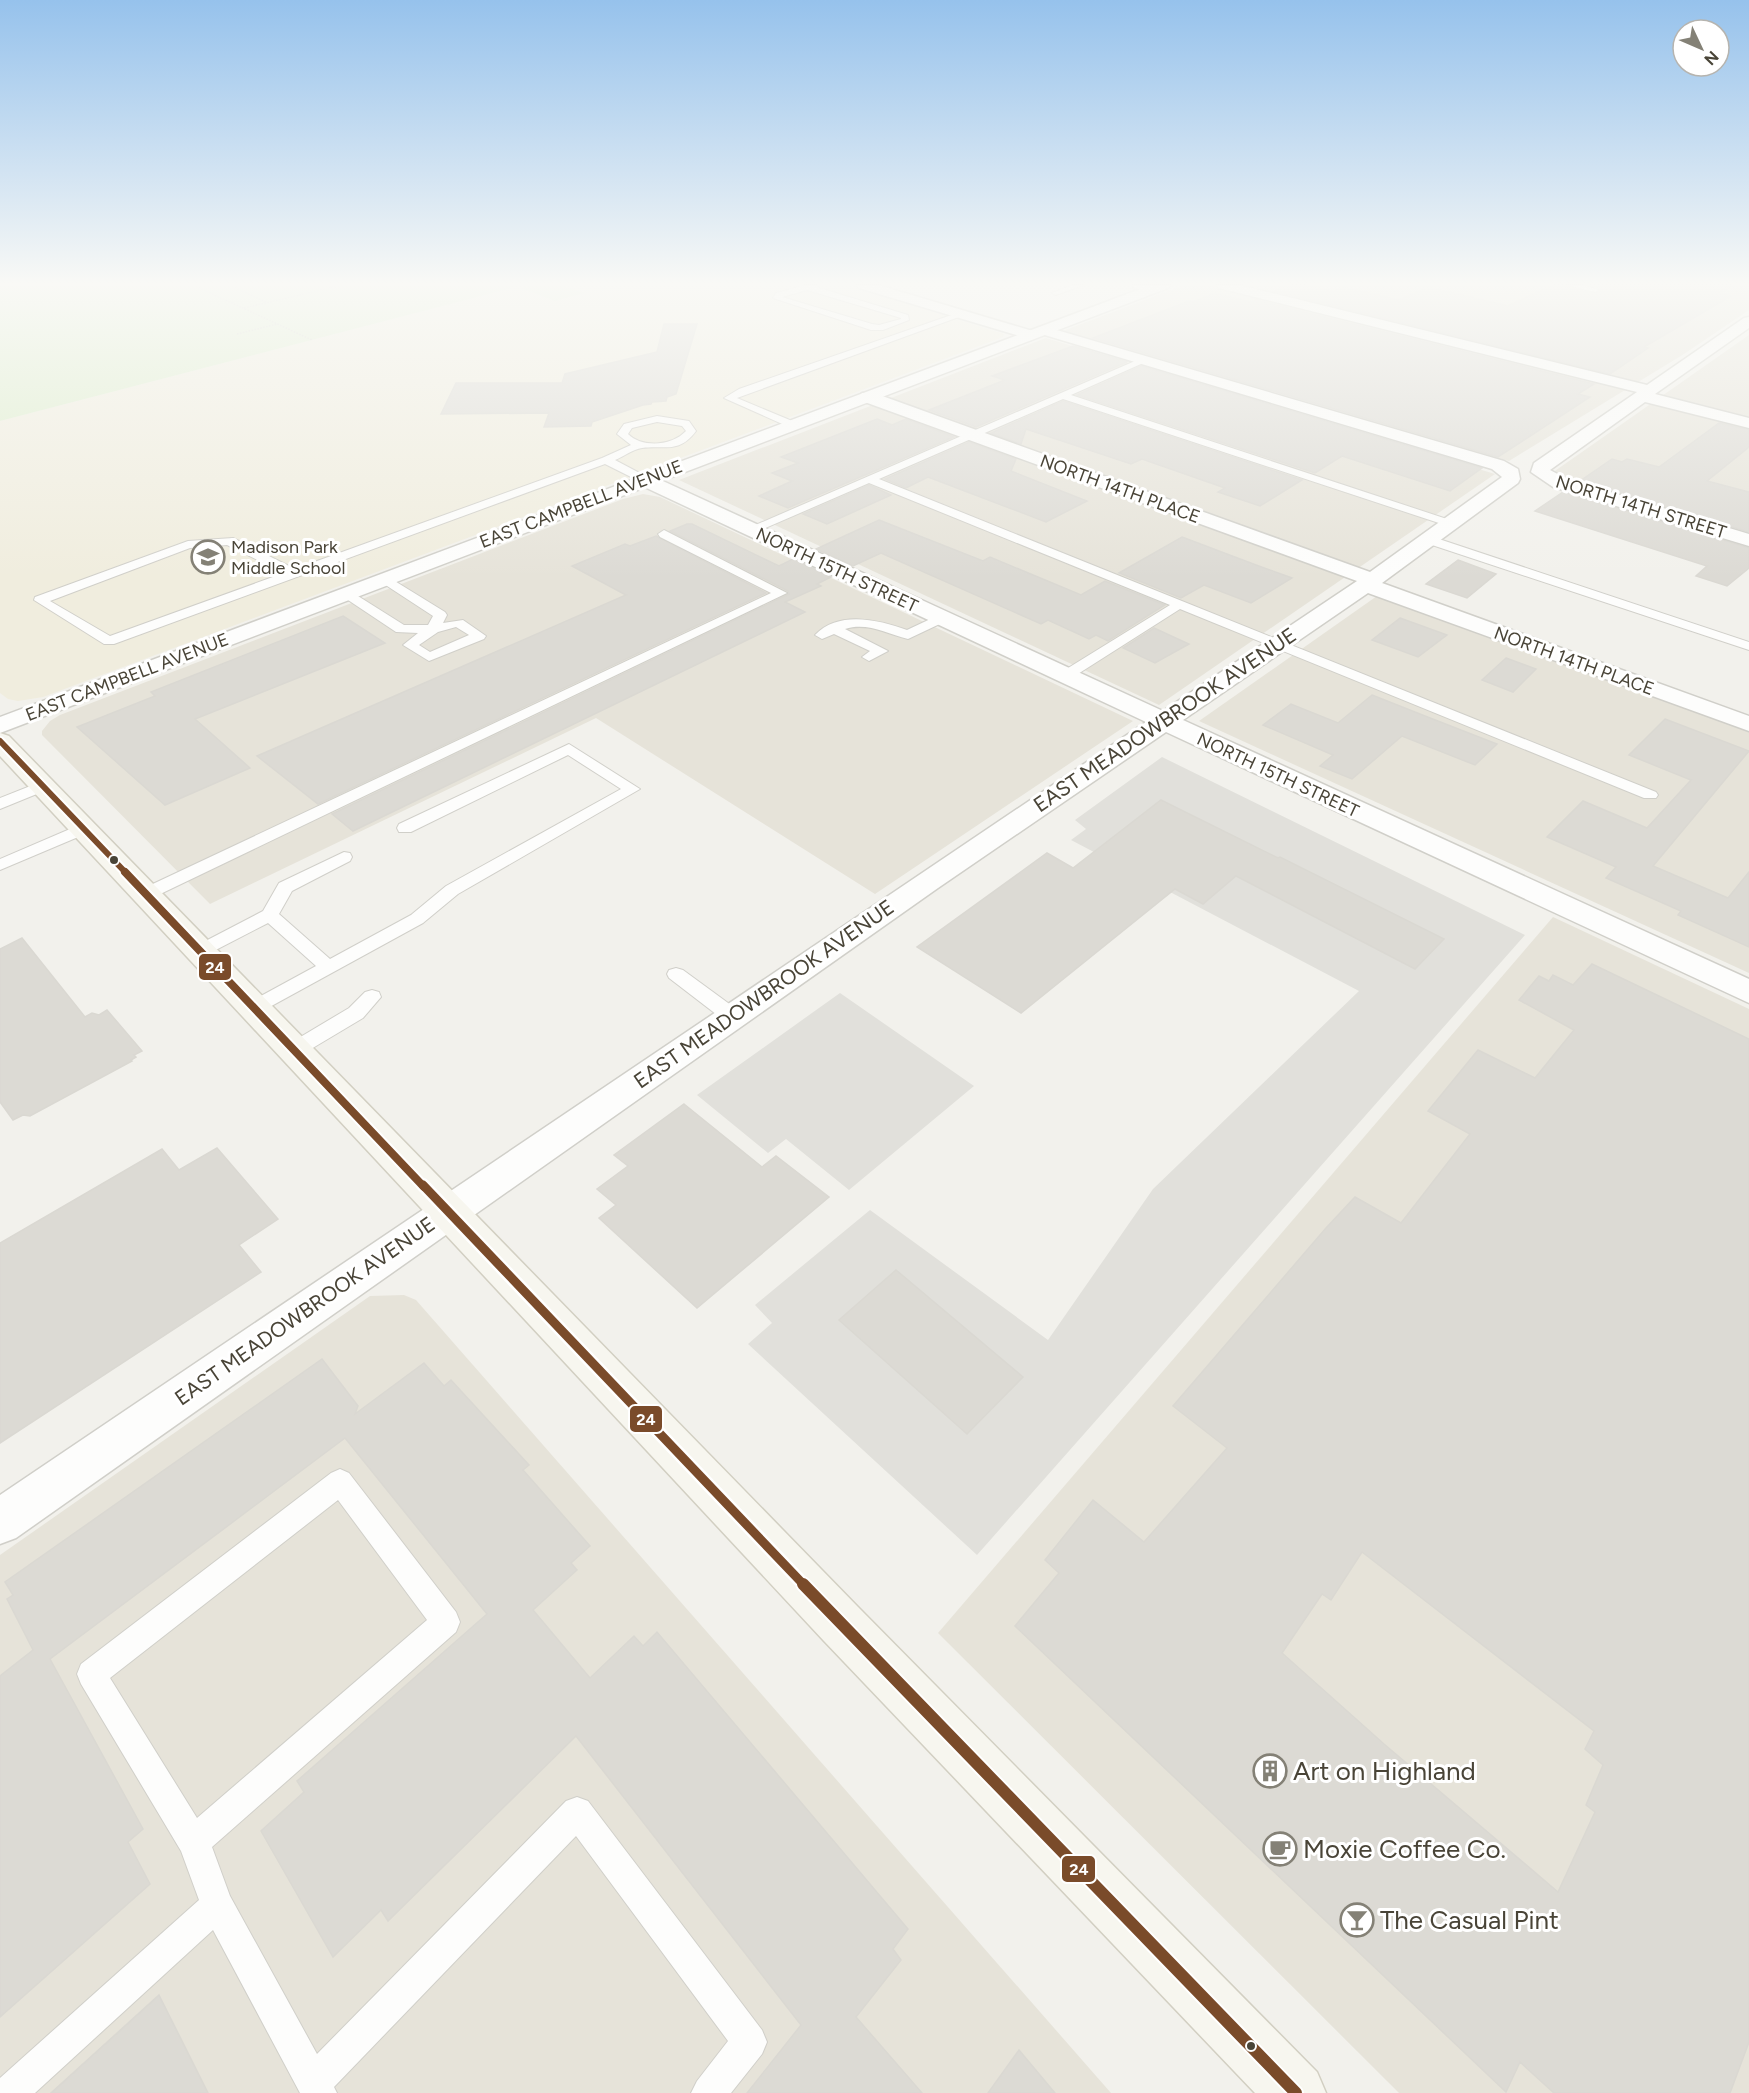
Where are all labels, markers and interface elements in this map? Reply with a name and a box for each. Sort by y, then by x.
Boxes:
north arrow [1671,18,1731,78]
text: N [1700,47,1723,69]
street label: NORTH 14TH PLACE [1037,450,1203,528]
street label: EAST CAMPBELL AVENUE [476,455,686,553]
street label: NORTH 14TH STREET [1553,471,1729,543]
street label: NORTH 15TH STREET [753,523,922,617]
place label: Madison Park Middle School [231,536,345,579]
school or university icon: Madison Park Middle School [190,539,226,575]
street label: EAST MEADOWBROOK AVENUE [1028,622,1301,817]
street label: NORTH 14TH PLACE [1491,622,1657,700]
street label: EAST CAMPBELL AVENUE [22,628,232,726]
street label: NORTH 15TH STREET [1194,728,1363,822]
unlabelled marker [108,854,120,866]
street label: EAST MEADOWBROOK AVENUE [629,894,899,1093]
line badge: 24 [198,953,232,981]
text: 24 [205,958,225,977]
street label: EAST MEADOWBROOK AVENUE [170,1211,440,1410]
line badge: 24 [629,1405,663,1433]
text: 24 [636,1410,656,1429]
building icon: Art on Highland [1252,1753,1288,1789]
place label: Art on Highland [1293,1755,1476,1787]
cafe icon: Moxie Coffee Co. [1262,1831,1298,1867]
place label: Moxie Coffee Co. [1303,1833,1506,1865]
line badge: 24 [1061,1855,1096,1883]
text: 24 [1069,1860,1089,1879]
bar icon: The Casual Pint [1339,1902,1375,1938]
place label: The Casual Pint [1380,1904,1559,1936]
unlabelled marker [1245,2040,1257,2052]

